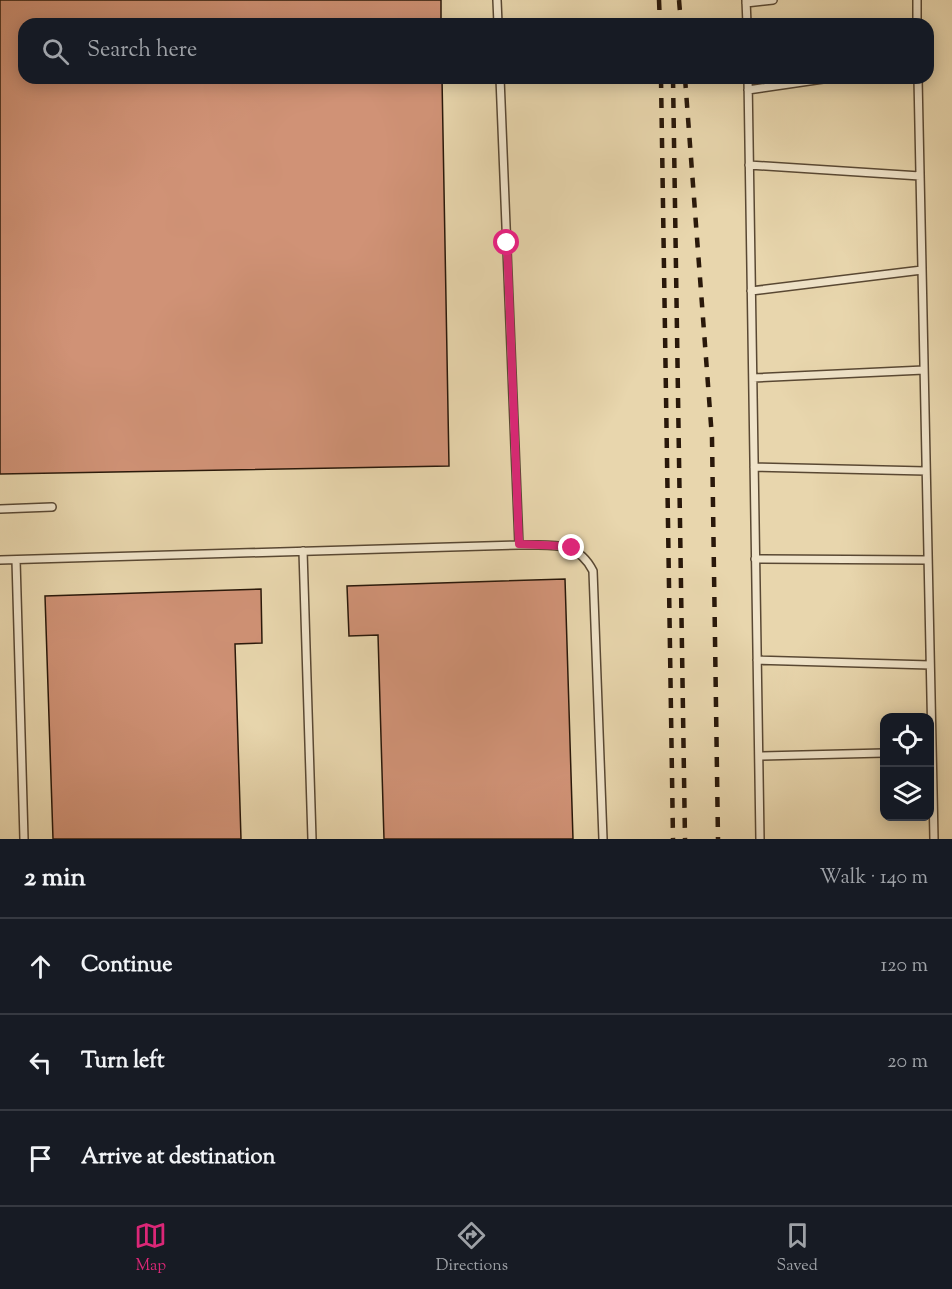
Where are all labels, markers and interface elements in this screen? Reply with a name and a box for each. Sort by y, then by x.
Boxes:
search box [18,18,934,84]
icon: search [39,35,72,68]
text: Search here [87,35,197,67]
route start [493,229,519,255]
route end [558,534,584,560]
map controls [880,713,934,821]
button: locate [880,713,934,767]
button: layers [880,767,934,821]
text: 2 min [24,860,86,897]
text: Walk · 140 m [819,864,928,893]
icon: ahead [24,950,57,983]
text: Continue [81,950,172,982]
text: 120 m [880,952,928,981]
icon: left [24,1046,57,1079]
text: Turn left [81,1046,164,1078]
text: 20 m [887,1048,928,1077]
icon: arrive [24,1142,57,1175]
text: Arrive at destination [81,1142,276,1174]
tab: Map [134,1219,167,1278]
tab: Directions [436,1219,508,1278]
tab: Saved [777,1219,818,1278]

